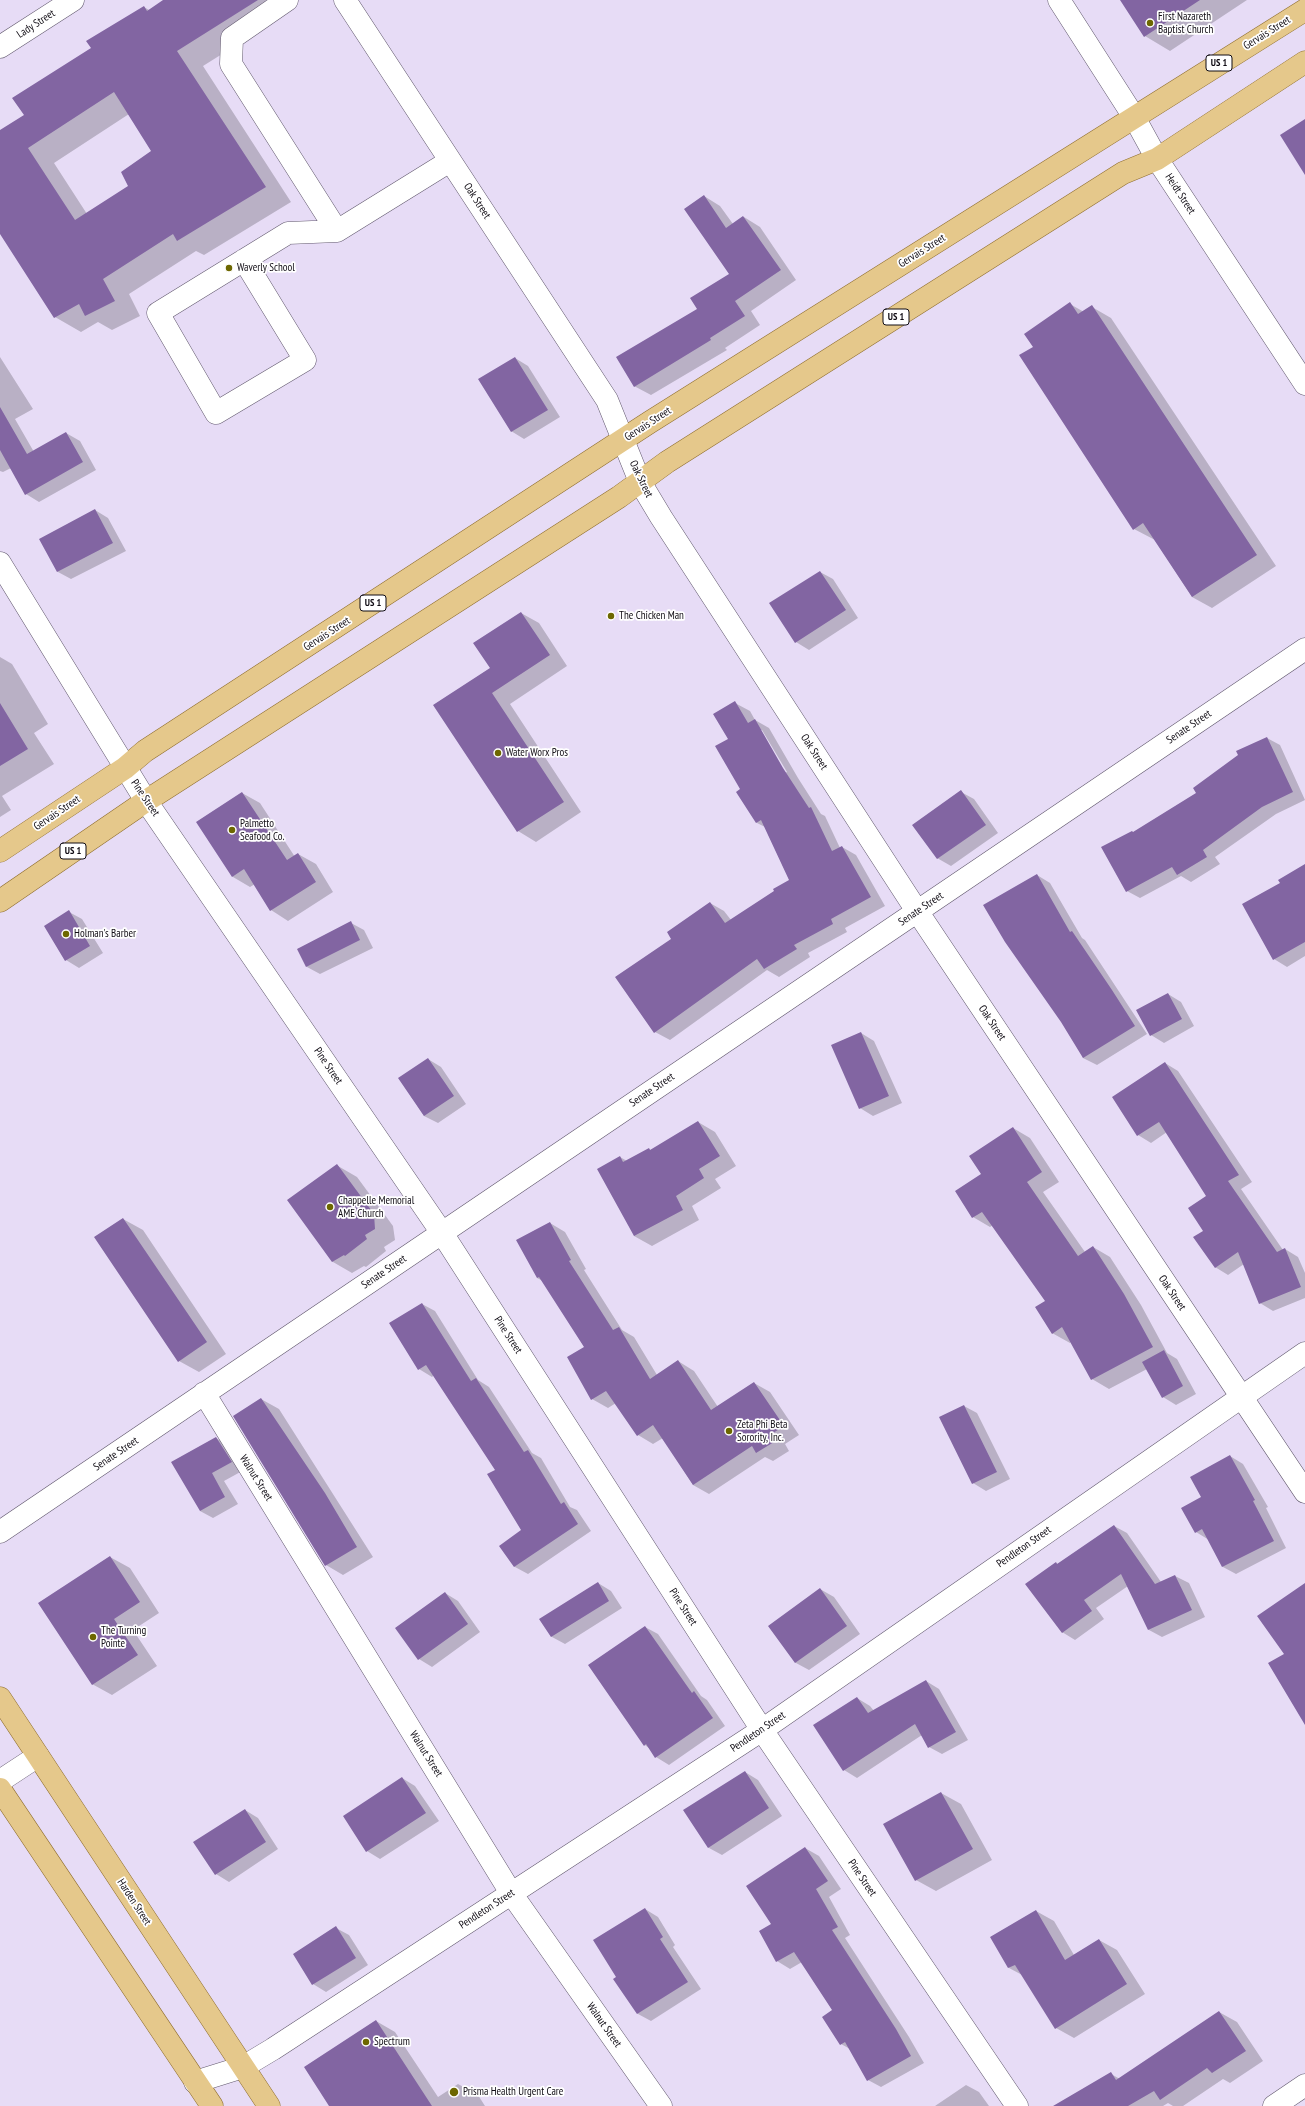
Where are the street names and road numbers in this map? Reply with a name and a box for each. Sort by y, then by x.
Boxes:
street label: Lady Street [14,7,58,41]
street label: Gervais Street [1241,13,1293,53]
road number: US 1 [1206,55,1232,71]
street label: Heidt Street [1162,171,1198,217]
street label: Oak Street [461,181,493,221]
street label: Gervais Street [896,231,948,271]
road number: US 1 [883,309,909,325]
street label: Gervais Street [622,404,674,444]
street label: Oak Street [626,458,656,500]
road number: US 1 [360,595,386,611]
street label: Gervais Street [301,614,353,654]
street label: Senate Street [1164,707,1214,747]
street label: Oak Street [798,732,830,772]
street label: Pine Street [128,777,162,819]
street label: Gervais Street [31,793,83,833]
road number: US 1 [60,843,86,859]
street label: Senate Street [896,889,946,929]
street label: Oak Street [975,1003,1009,1043]
street label: Pine Street [311,1045,345,1087]
street label: Senate Street [627,1070,677,1110]
street label: Senate Street [359,1252,409,1292]
street label: Oak Street [1155,1273,1189,1313]
street label: Pine Street [491,1314,525,1356]
street label: Senate Street [91,1434,141,1474]
street label: Walnut Street [237,1453,275,1503]
street label: Pendleton Street [994,1523,1054,1571]
street label: Pine Street [666,1586,700,1628]
street label: Pendleton Street [728,1709,788,1755]
street label: Walnut Street [407,1729,445,1779]
street label: Pine Street [845,1857,879,1899]
street label: Harden Street [114,1876,154,1928]
street label: Pendleton Street [457,1886,517,1932]
street label: Walnut Street [584,2000,624,2050]

